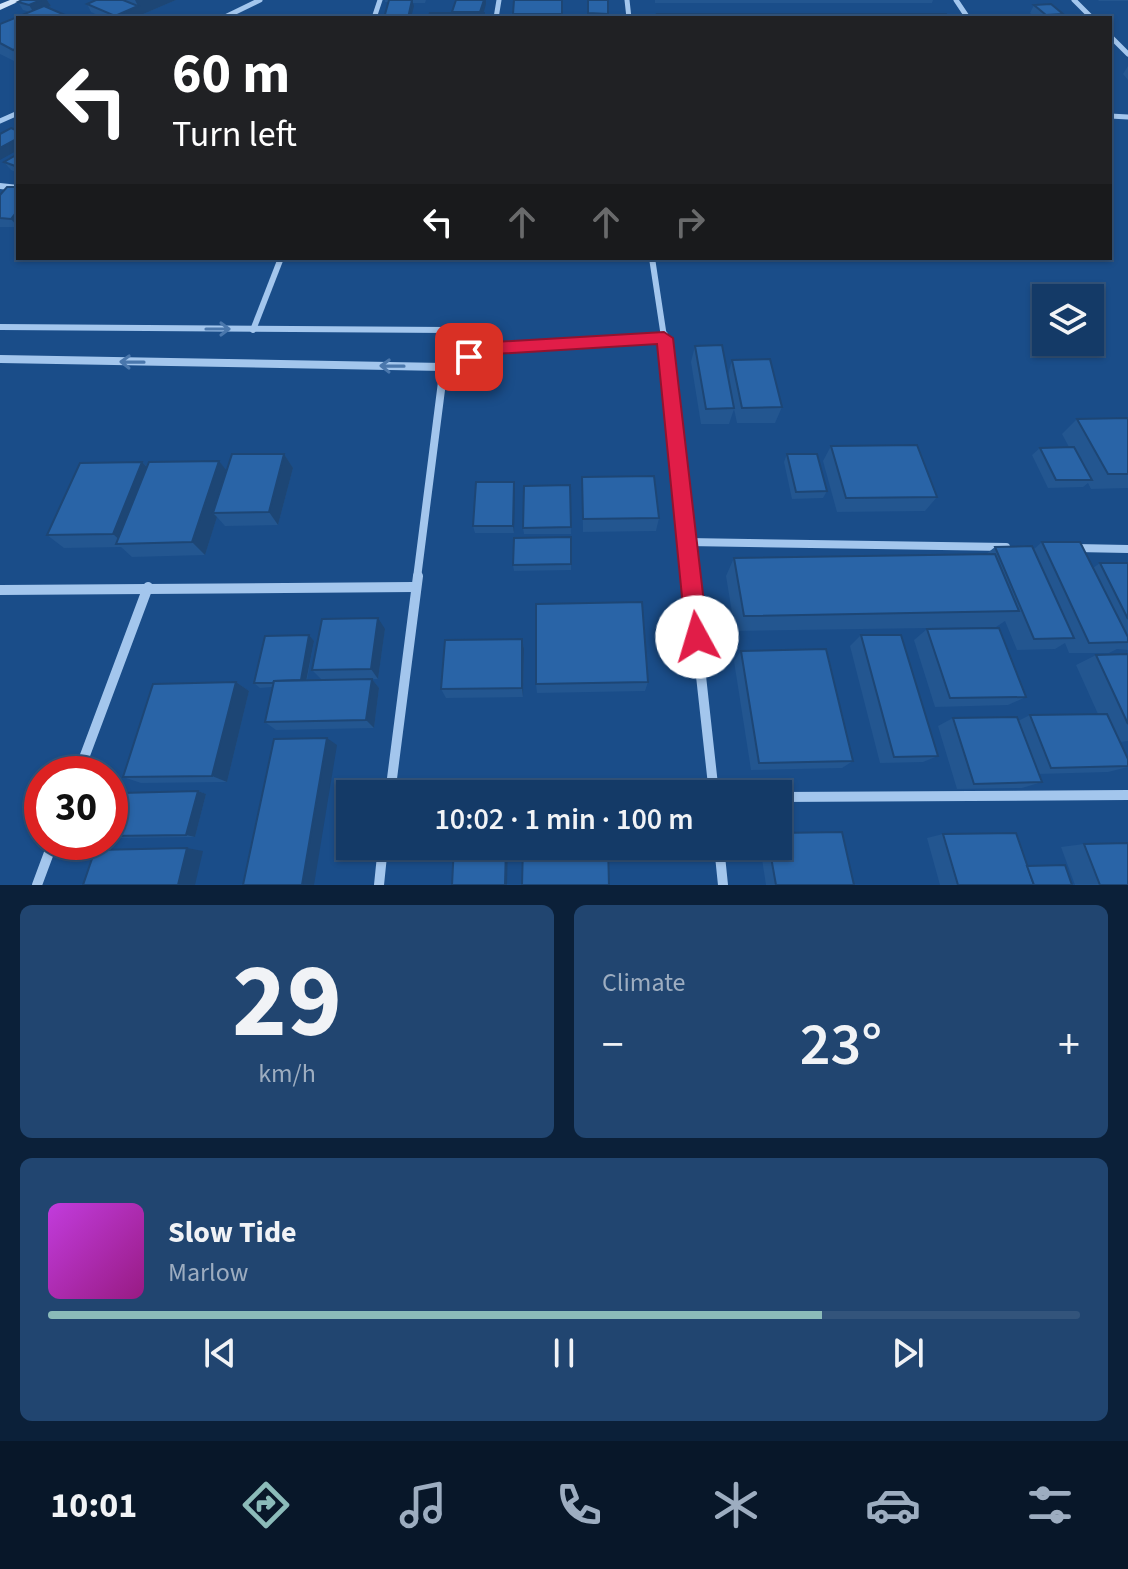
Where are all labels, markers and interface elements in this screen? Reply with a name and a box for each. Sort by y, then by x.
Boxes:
text: 60 m [172,35,290,114]
icon: left [40,48,144,152]
text: Turn left [172,109,297,160]
icon: left [416,200,460,244]
icon: ahead [500,200,544,244]
icon: ahead [584,200,628,244]
icon: right [668,200,712,244]
map controls [1032,284,1104,356]
button: layers [1032,284,1104,356]
one-way arrow [204,321,231,337]
pin [435,323,503,391]
icon: arrive [447,335,491,379]
one-way arrow [119,354,146,369]
one-way arrow [379,358,406,374]
position arrow [655,595,739,679]
speed limit sign: 30 [24,756,128,860]
text: 10:02 · 1 min · 100 m [434,798,694,841]
text: 29 [232,929,342,1077]
text: Climate [602,964,686,1001]
text: 23° [800,1003,882,1088]
text: − [602,1014,624,1077]
text: + [1058,1014,1080,1077]
text: km/h [258,1055,316,1092]
text: Slow Tide [168,1211,297,1254]
text: Marlow [168,1254,248,1291]
icon: previous [198,1331,242,1375]
icon: pause [542,1331,586,1375]
icon: next [886,1331,930,1375]
icon: directions [238,1477,294,1533]
icon: music [395,1477,451,1533]
icon: phone [551,1477,607,1533]
icon: climate [708,1477,764,1533]
icon: car [865,1477,921,1533]
icon: filters [1022,1477,1078,1533]
text: 10:01 [50,1480,137,1531]

